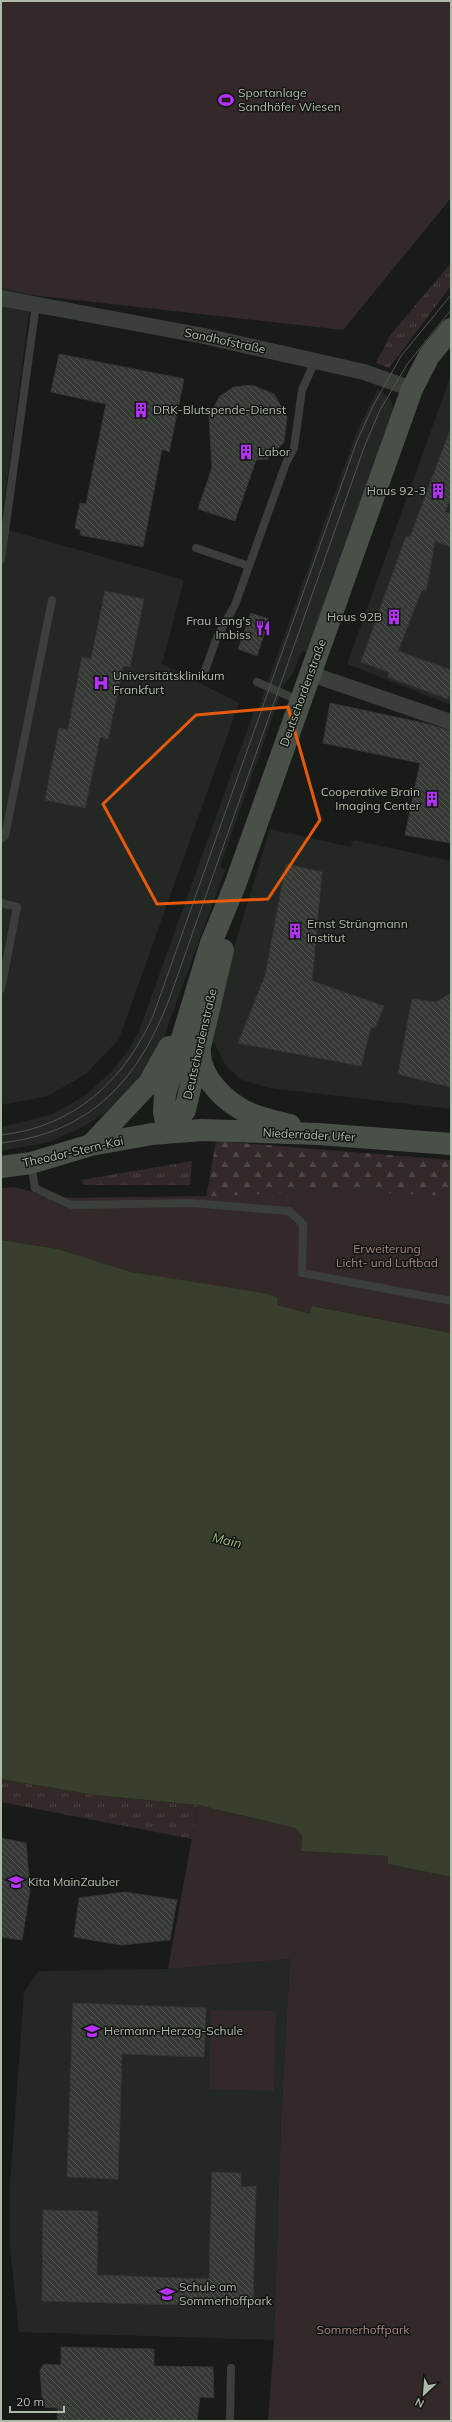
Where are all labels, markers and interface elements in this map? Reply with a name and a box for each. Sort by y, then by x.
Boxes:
place label: Sportanlage Sandhöfer Wiesen [238,85,341,114]
sports icon: Sportanlage Sandhöfer Wiesen [217,91,235,109]
street label: Sandhofstraße [183,325,267,356]
building icon: DRK-Blutspende-Dienst [132,401,150,419]
place label: DRK-Blutspende-Dienst [153,402,286,417]
building icon: Labor [237,443,255,461]
place label: Labor [258,444,291,459]
building icon: Haus 92-3 [429,482,447,500]
place label: Haus 92-3 [367,483,426,498]
building icon: Haus 92B [385,608,403,626]
place label: Haus 92B [327,609,382,624]
place label: Frau Lang's Imbiss [186,613,251,642]
restaurant icon: Frau Lang's Imbiss [254,619,272,637]
street label: Deutschordenstraße [276,637,329,749]
place label: Universitätsklinikum Frankfurt [113,668,225,697]
hospital icon: Universitätsklinikum Frankfurt [92,674,110,692]
place label: Cooperative Brain Imaging Center [321,784,421,813]
building icon: Cooperative Brain Imaging Center [423,790,441,808]
place label: Ernst Strüngmann Institut [307,916,408,945]
building icon: Ernst Strüngmann Institut [286,922,304,940]
street label: Deutschordenstraße [179,987,220,1101]
street label: Niederräder Ufer [262,1125,356,1144]
street label: Theodor-Stern-Kai [21,1133,125,1170]
park label: Erweiterung Licht- und Luftbad [336,1241,438,1270]
water label: Main [211,1529,243,1551]
school or university icon: Kita MainZauber [7,1873,25,1891]
place label: Kita MainZauber [28,1874,120,1889]
school or university icon: Hermann-Herzog-Schule [83,2022,101,2040]
place label: Hermann-Herzog-Schule [104,2023,243,2038]
place label: Schule am Sommerhoffpark [179,2279,273,2308]
school or university icon: Schule am Sommerhoffpark [158,2285,176,2303]
park label: Sommerhoffpark [317,2322,410,2337]
north arrow [404,2374,444,2414]
scale bar [10,2388,64,2414]
text: 20 m [16,2394,44,2409]
text: N [413,2395,426,2411]

